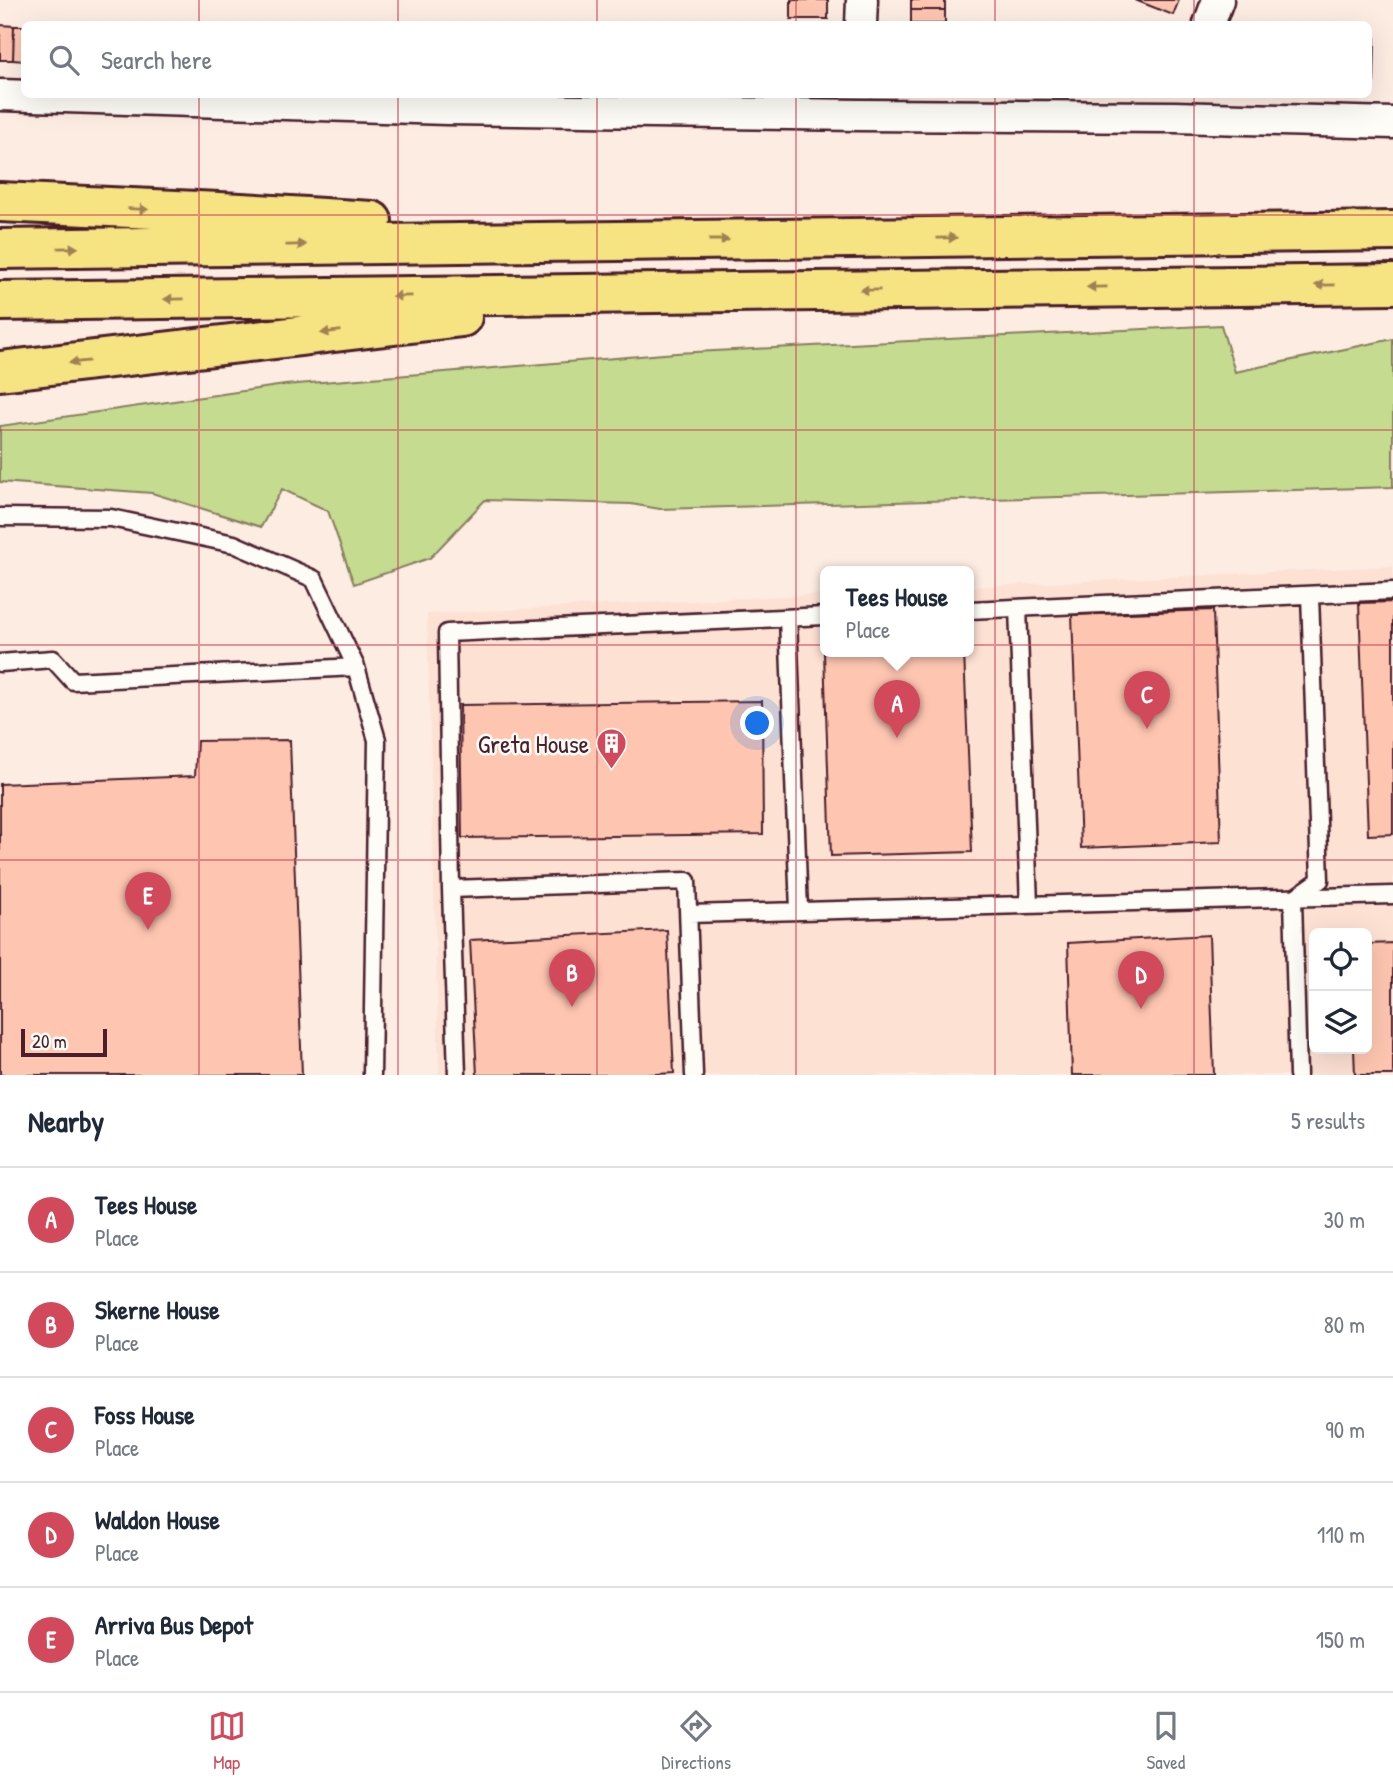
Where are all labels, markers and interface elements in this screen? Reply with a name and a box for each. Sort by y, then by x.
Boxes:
search box [21,21,1372,98]
icon: search [45,41,83,79]
text: Search here [101,42,212,77]
one-way arrow [127,203,149,214]
one-way arrow [936,232,958,244]
one-way arrow [708,234,730,246]
one-way arrow [285,239,307,251]
one-way arrow [57,242,79,254]
one-way arrow [1314,279,1336,291]
one-way arrow [1086,282,1108,293]
one-way arrow [859,284,881,296]
one-way arrow [391,290,413,302]
one-way arrow [163,293,185,305]
one-way arrow [319,327,341,338]
one-way arrow [67,357,89,368]
popup [820,566,974,657]
text: Tees House [846,579,948,614]
text: Place [846,614,890,645]
pin: C [1124,671,1170,729]
pin: A [874,680,920,738]
your location [740,706,774,740]
place label: Greta House [478,726,589,761]
building icon: Greta House [595,726,629,770]
pin: E [125,872,171,930]
map controls [1309,928,1372,1054]
button: locate [1309,928,1372,991]
pin: B [549,949,595,1007]
pin: D [1118,951,1164,1009]
button: layers [1309,991,1372,1054]
scale bar [21,1026,107,1058]
text: 20 m [32,1028,67,1054]
text: Nearby [28,1101,104,1141]
text: 5 results [1291,1105,1365,1136]
text: Tees House [95,1187,197,1222]
text: A [45,1204,57,1235]
text: 30 m [1323,1204,1365,1235]
text: Place [95,1222,139,1253]
text: Skerne House [95,1292,220,1327]
text: B [45,1309,57,1340]
text: 80 m [1324,1309,1365,1340]
text: Place [95,1327,139,1358]
text: Foss House [95,1397,195,1432]
text: C [45,1414,57,1445]
text: 90 m [1325,1414,1365,1445]
text: Place [95,1432,139,1463]
text: Waldon House [95,1502,220,1537]
text: D [46,1519,56,1550]
text: 110 m [1317,1519,1365,1550]
text: Place [95,1537,139,1568]
text: Arriva Bus Depot [95,1607,253,1642]
text: E [46,1624,56,1655]
text: 150 m [1316,1624,1365,1655]
text: Place [95,1642,139,1673]
tab: Map [208,1707,246,1775]
tab: Directions [661,1707,731,1775]
tab: Saved [1147,1707,1185,1775]

